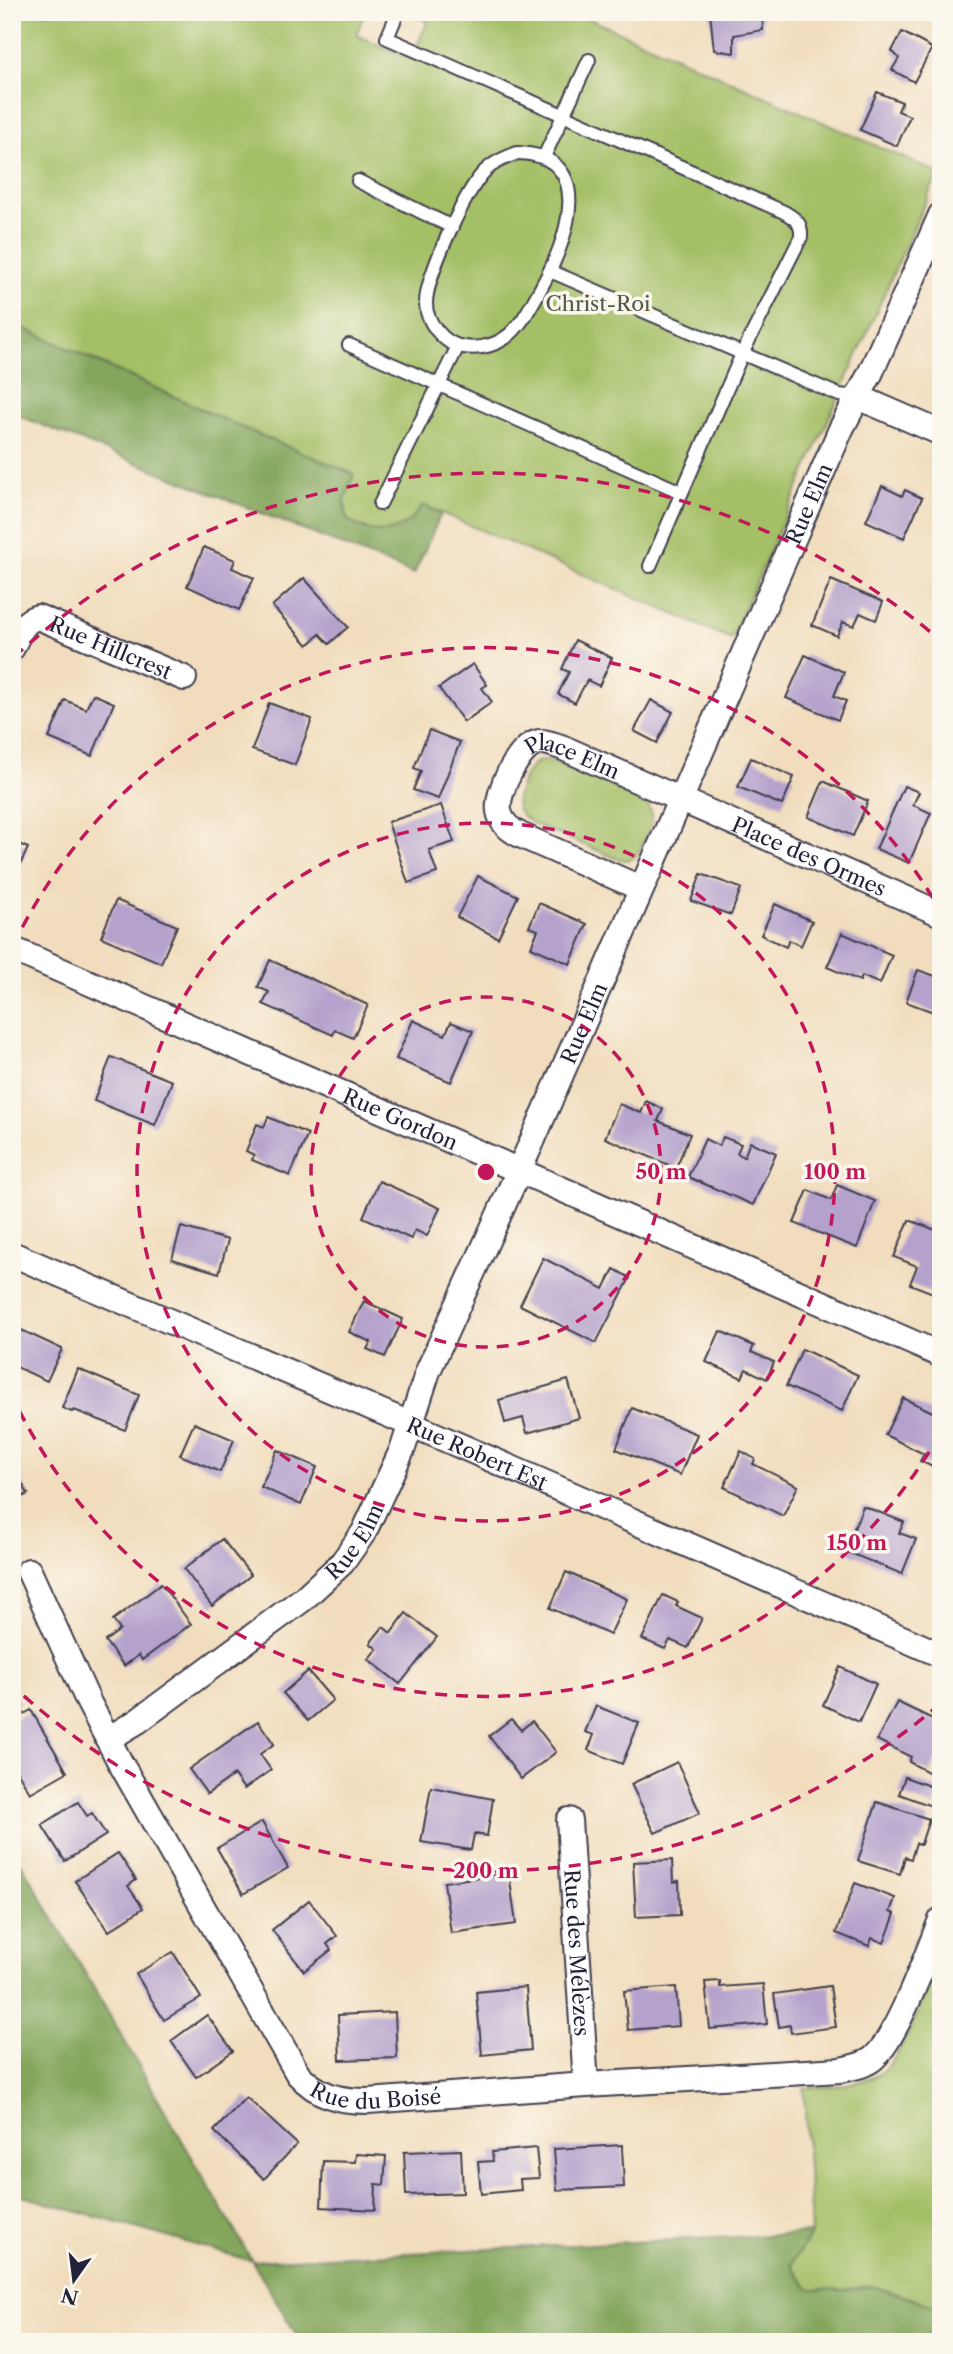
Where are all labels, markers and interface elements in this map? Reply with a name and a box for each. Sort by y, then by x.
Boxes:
park label: Christ-Roi [546,291,650,316]
street label: Rue Elm [780,459,837,548]
street label: Rue Hillcrest [46,611,176,684]
street label: Place Elm [520,729,624,784]
street label: Place des Ormes [728,811,890,901]
street label: Rue Elm [555,978,612,1067]
street label: Rue Gordon [339,1083,462,1155]
text: 50 m [635,1159,687,1184]
text: 100 m [804,1159,866,1184]
centre of rings [474,1160,498,1184]
street label: Rue Robert Est [403,1412,552,1495]
street label: Rue Elm [320,1499,388,1585]
text: 150 m [827,1530,887,1555]
text: 200 m [453,1858,519,1883]
street label: Rue des Mélèzes [560,1868,595,2037]
street label: Rue du Boisé [306,2076,442,2114]
north arrow [38,2246,108,2316]
text: N [59,2283,81,2309]

